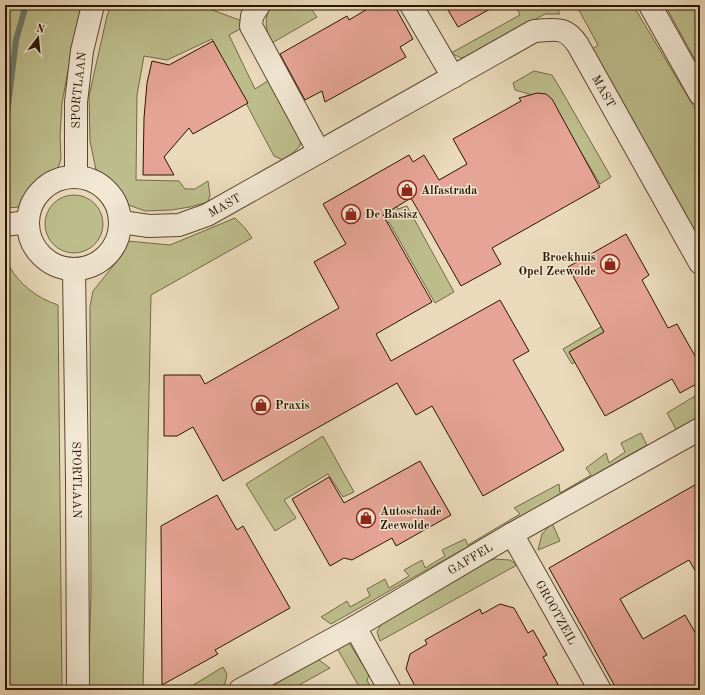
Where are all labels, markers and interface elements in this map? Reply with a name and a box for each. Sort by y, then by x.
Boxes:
north arrow [18,18,58,58]
text: N [35,23,46,36]
street label: SPORTLAAN [71,51,89,128]
street label: MAST [589,73,617,110]
shop icon: Alfastrada [396,179,418,201]
place label: Alfastrada [421,185,477,197]
street label: MAST [207,192,243,220]
shop icon: De Basisz [340,203,362,225]
place label: De Basisz [365,209,417,221]
place label: Broekhuis Opel Zeewolde [519,252,596,278]
shop icon: Broekhuis Opel Zeewolde [599,253,621,275]
shop icon: Praxis [250,394,272,416]
place label: Praxis [275,400,310,412]
street label: SPORTLAAN [69,441,82,518]
place label: Autoschade Zeewolde [380,506,442,532]
shop icon: Autoschade Zeewolde [355,507,377,529]
street label: GAFFEL [446,542,495,578]
street label: GROOTZEIL [533,579,578,647]

